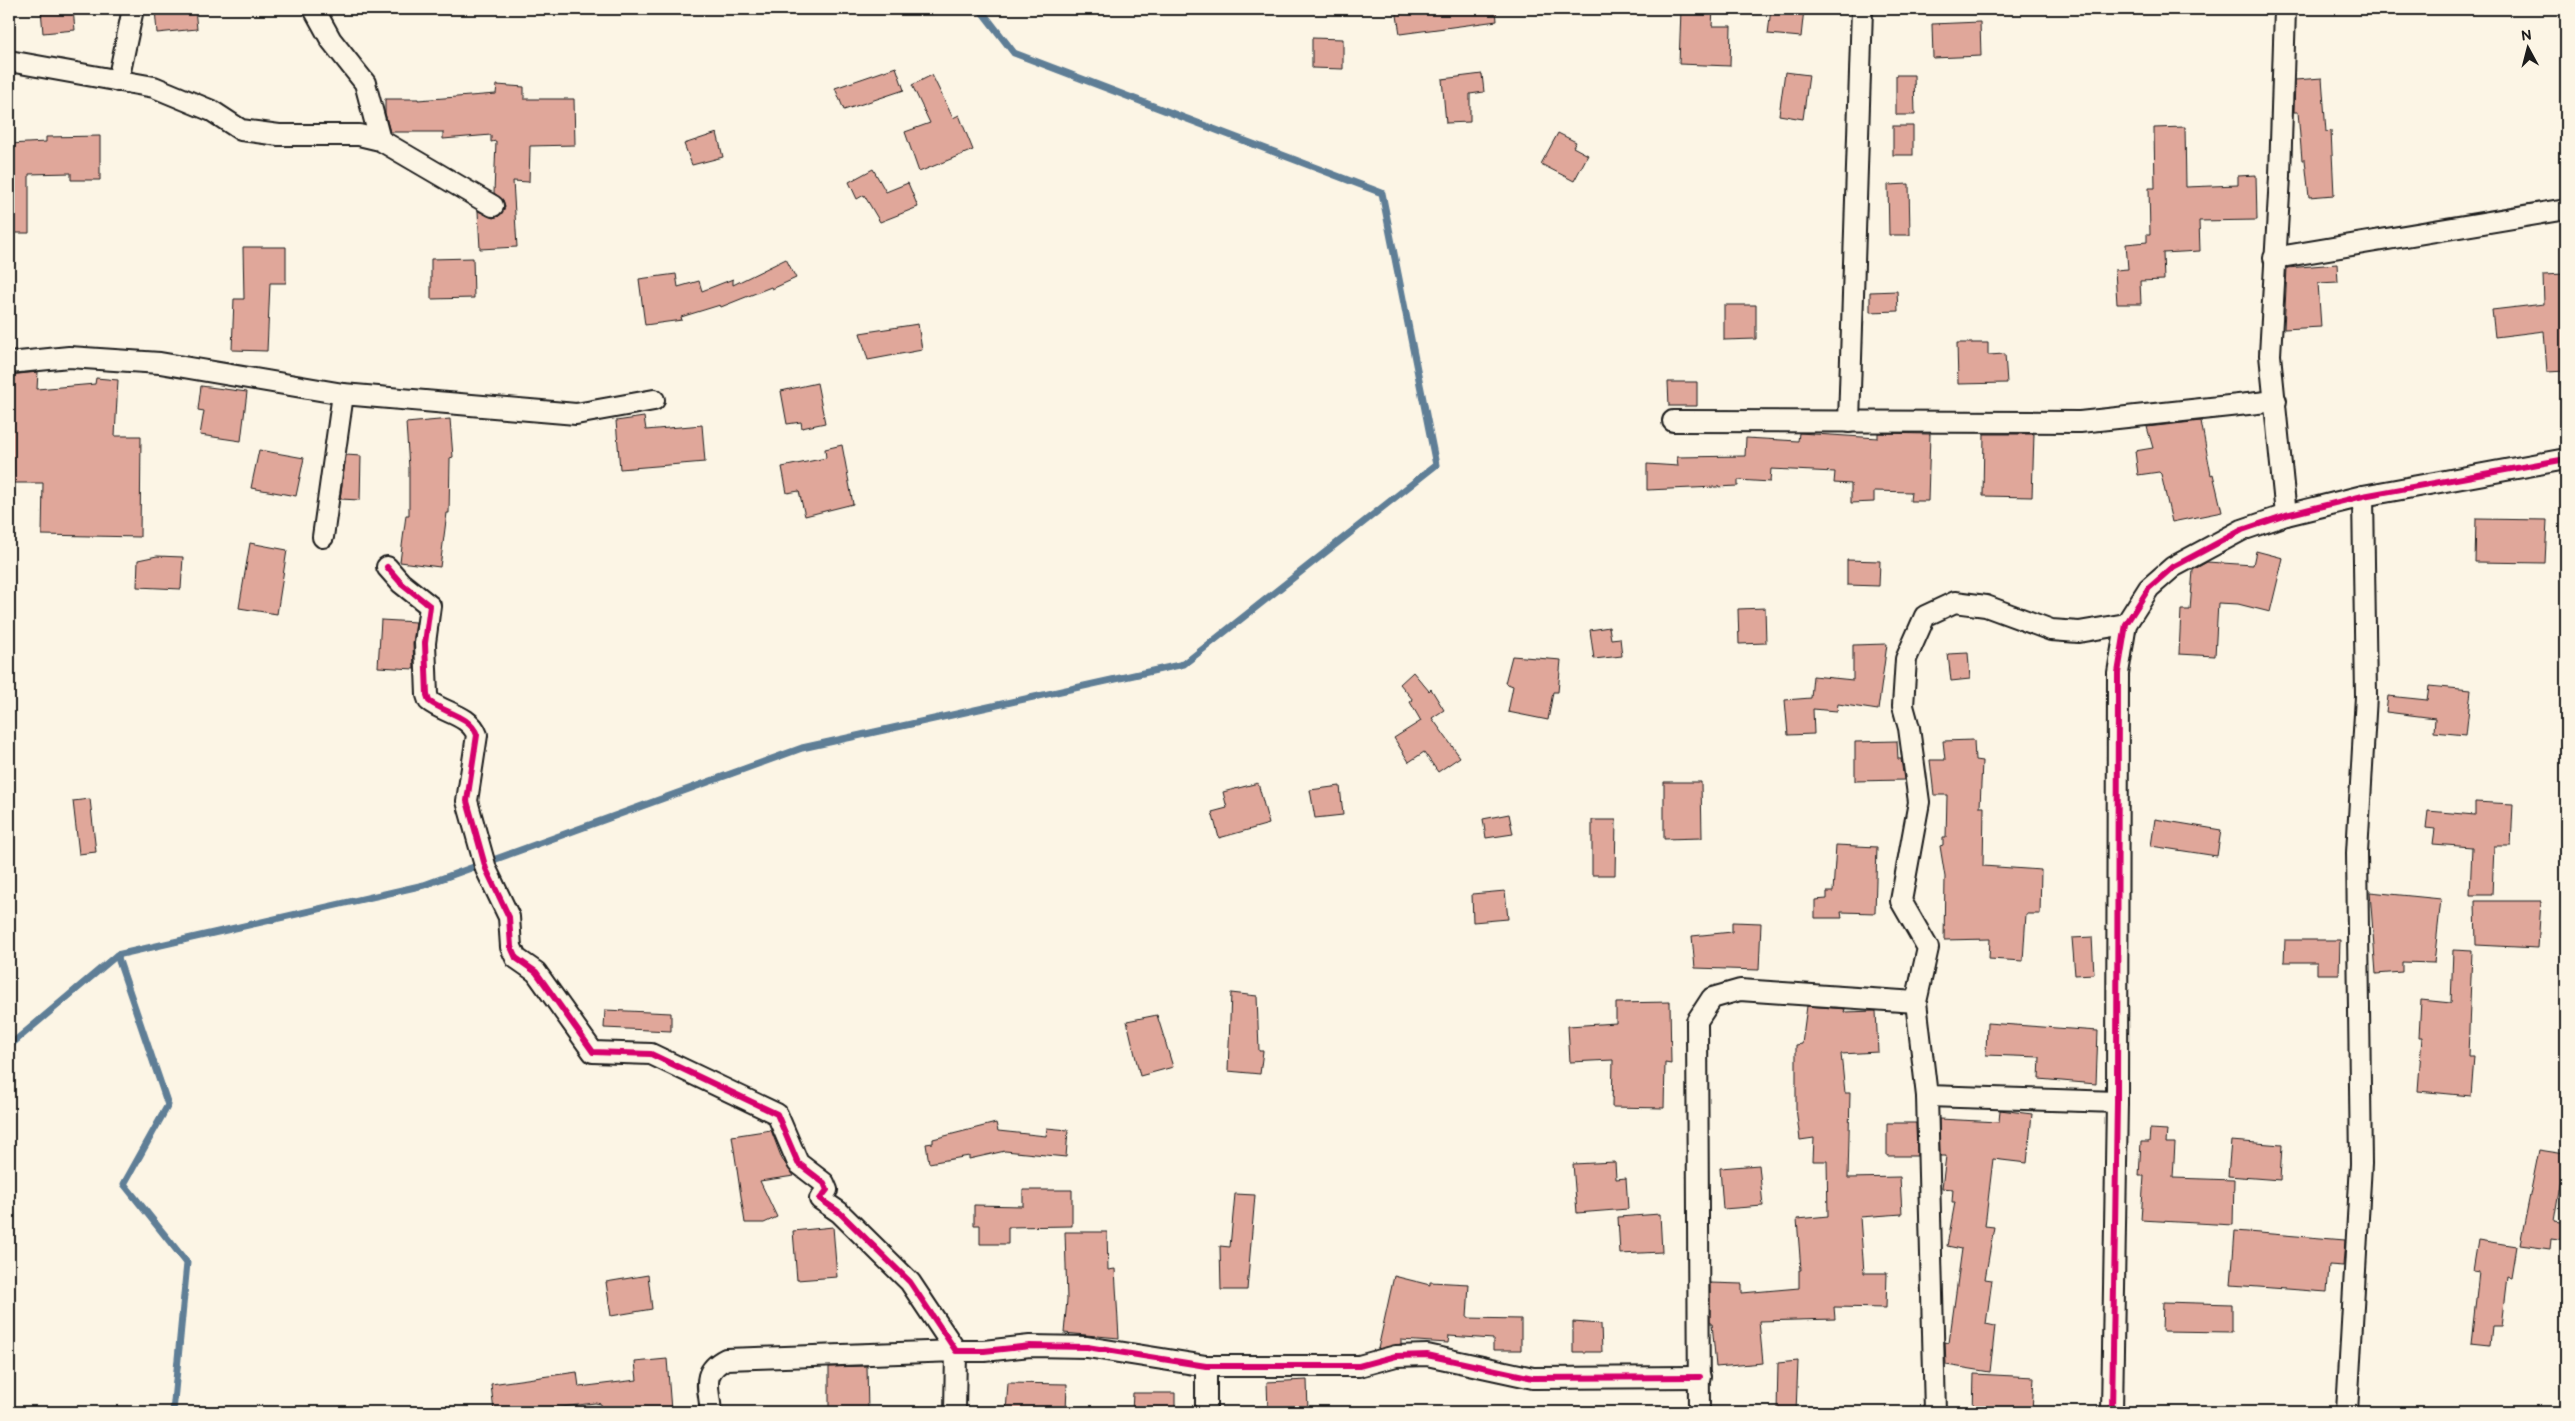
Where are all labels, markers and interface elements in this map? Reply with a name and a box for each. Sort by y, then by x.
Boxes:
north arrow [2502,22,2552,72]
text: N [2520,27,2533,45]

